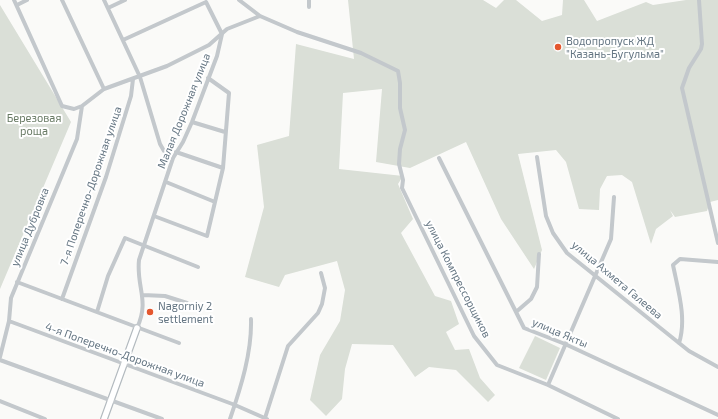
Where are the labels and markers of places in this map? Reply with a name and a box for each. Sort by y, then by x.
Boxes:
place label: Водопропуск ЖД "Казань-Бугульма" [566,34,664,60]
marker: Водопропуск ЖД "Казань-Бугульма" [553,42,563,52]
place label: Nagorniy 2 settlement [158,299,213,325]
marker: Nagorniy 2 settlement [145,307,155,317]

